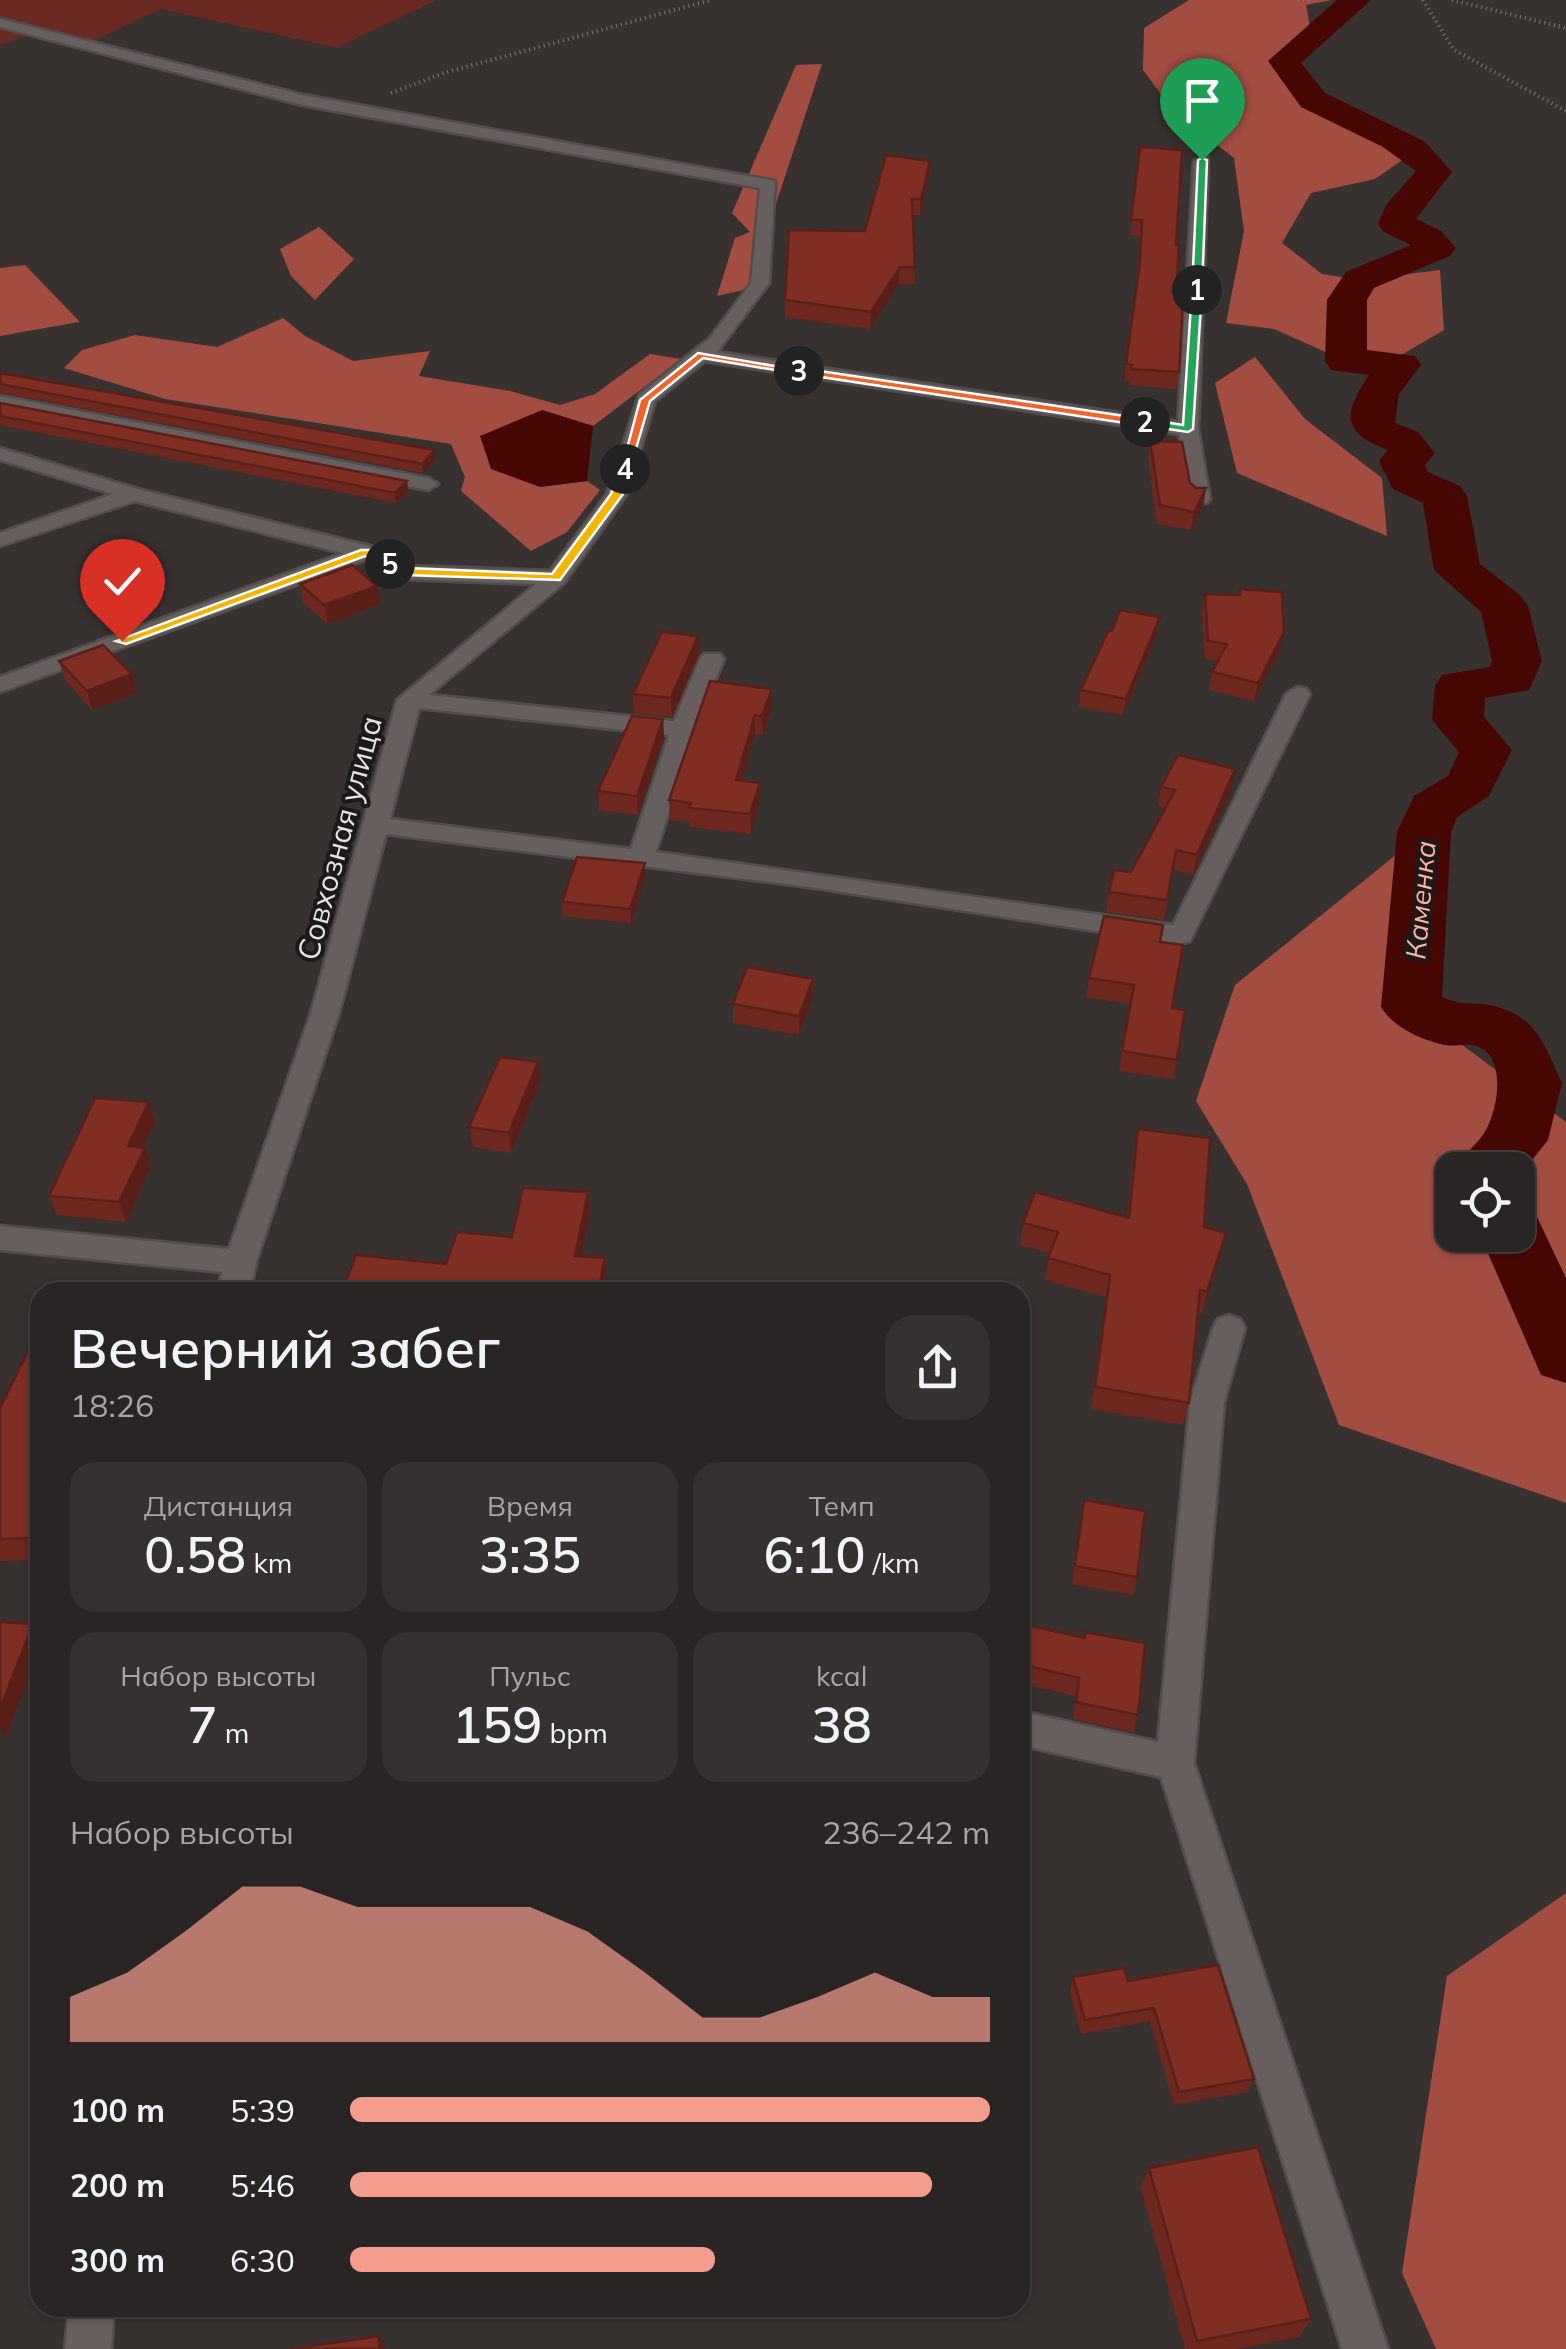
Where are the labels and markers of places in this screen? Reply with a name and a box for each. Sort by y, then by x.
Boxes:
pin [1160,58,1245,161]
pin: 1 [1172,265,1222,315]
pin: 3 [774,346,824,396]
pin: 2 [1120,397,1170,447]
pin: 4 [600,444,650,494]
pin [80,539,165,642]
pin: 5 [365,539,415,589]

